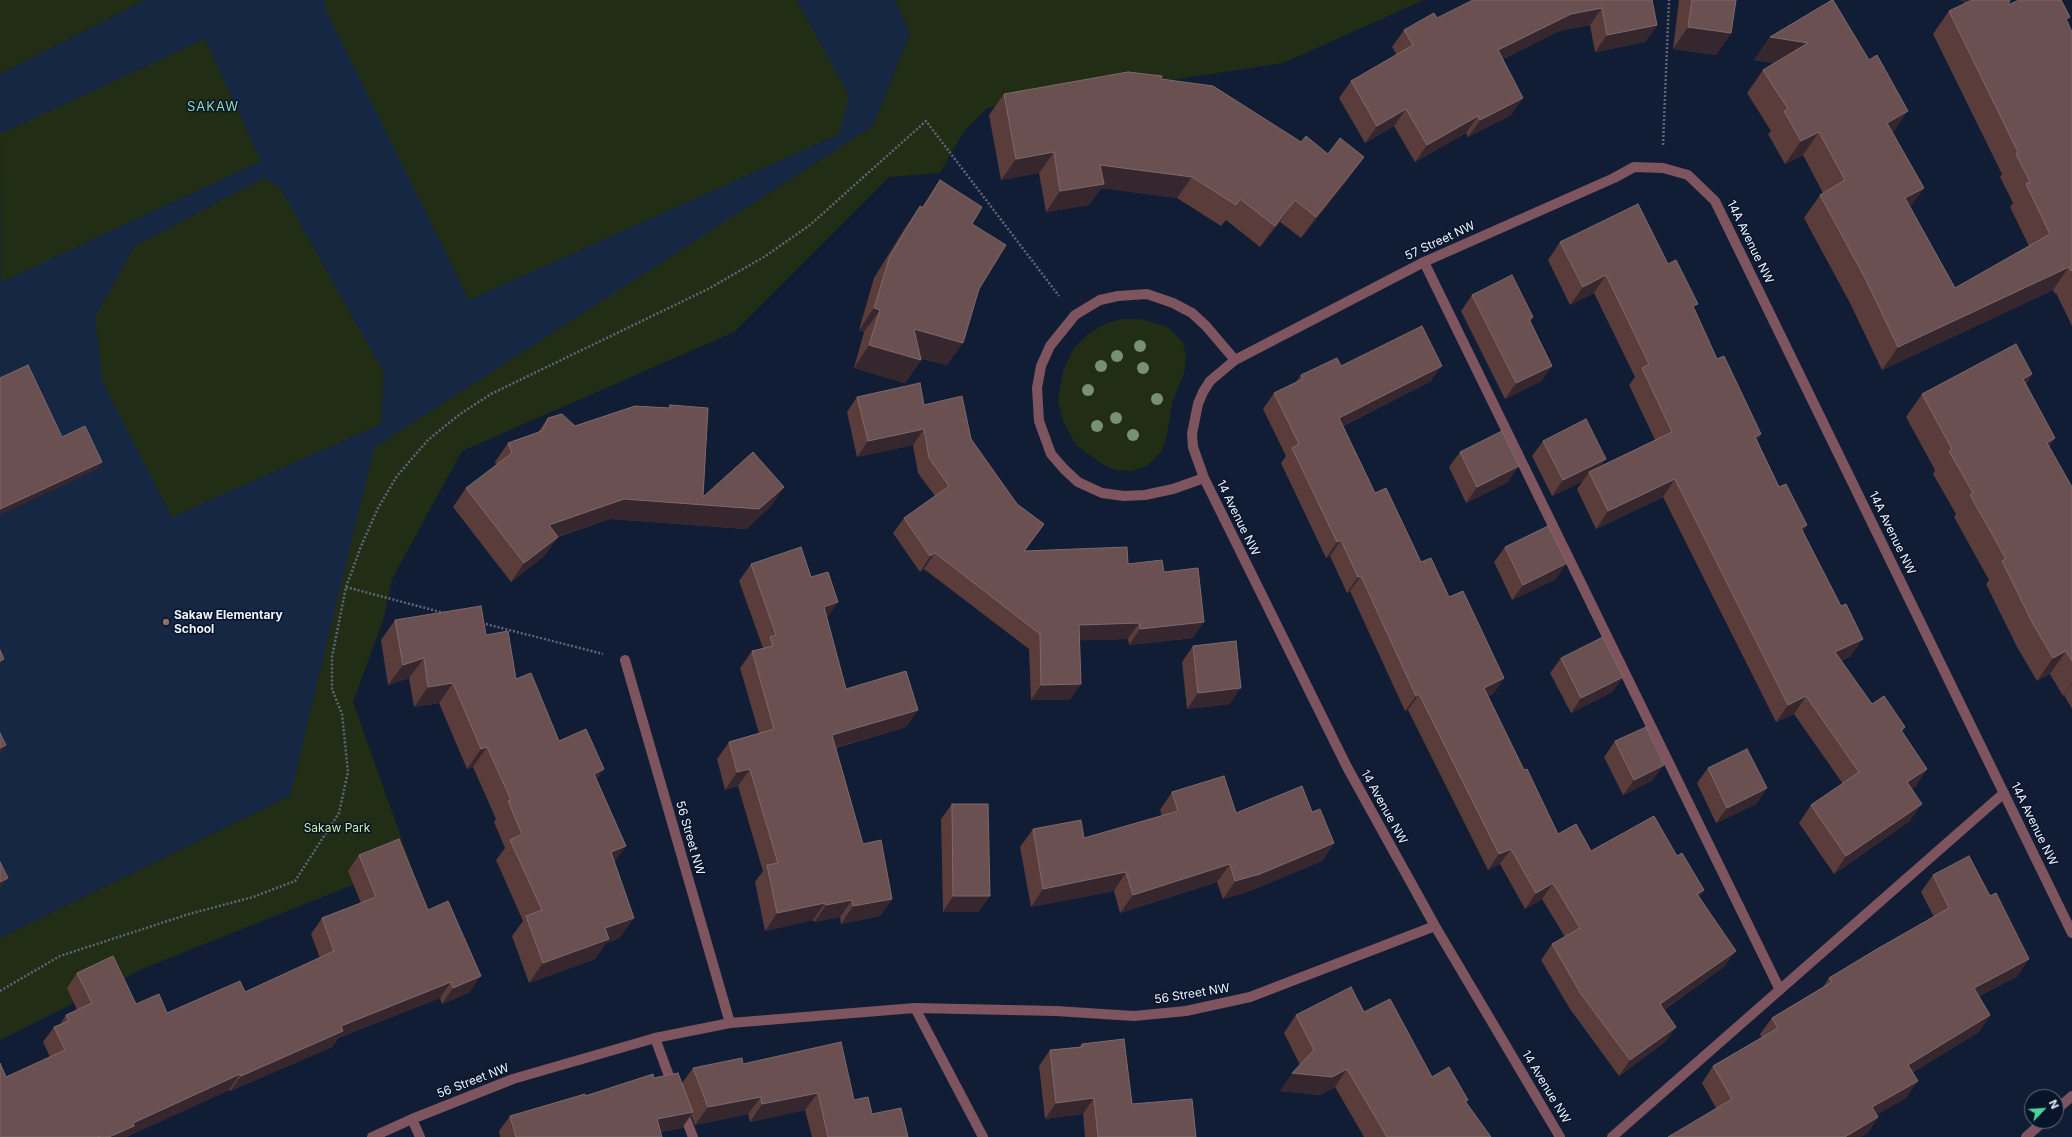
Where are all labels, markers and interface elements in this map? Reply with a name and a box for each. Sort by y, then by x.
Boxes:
district label: SAKAW [187,99,239,115]
street label: 14A Avenue NW [1724,198,1776,286]
street label: 57 Street NW [1403,219,1477,263]
street label: 14 Avenue NW [1213,478,1263,558]
street label: 14A Avenue NW [1866,489,1918,577]
place label: Sakaw Elementary School [174,608,283,636]
marker: Sakaw Elementary School [161,617,171,627]
street label: 14 Avenue NW [1358,767,1410,847]
street label: 14A Avenue NW [2008,780,2060,868]
street label: 56 Street NW [673,799,707,877]
park label: Sakaw Park [304,821,370,835]
street label: 56 Street NW [1153,981,1231,1007]
street label: 14 Avenue NW [1519,1048,1573,1126]
street label: 56 Street NW [435,1061,511,1101]
north arrow [2024,1089,2064,1129]
text: N [2046,1098,2062,1111]

